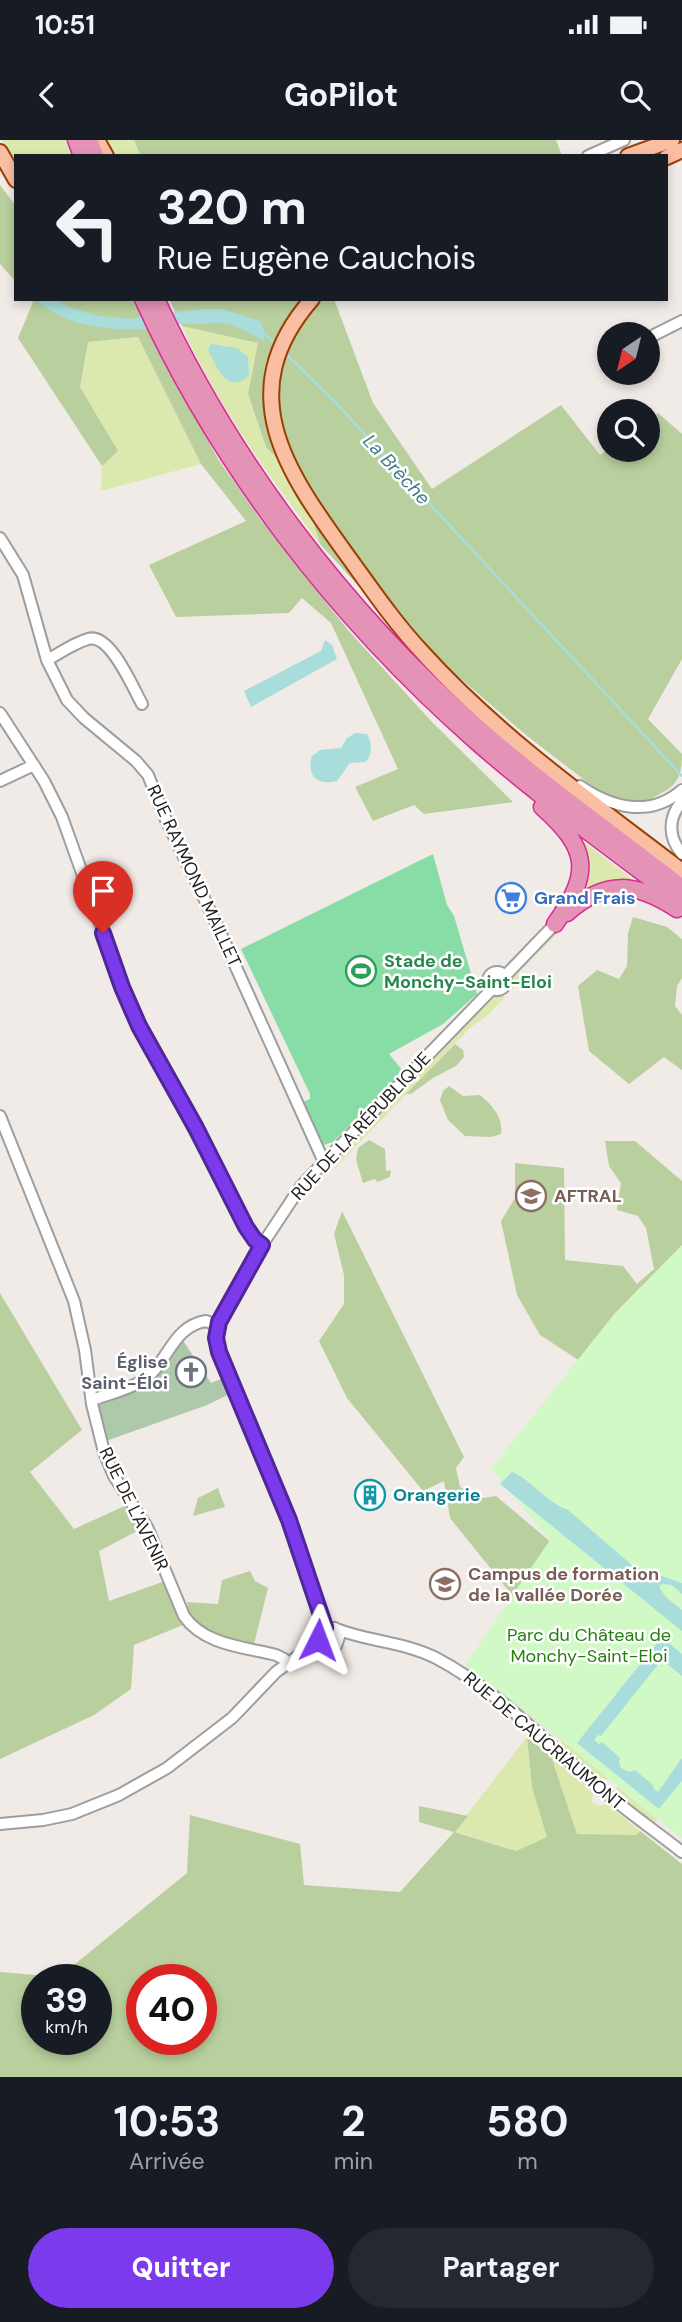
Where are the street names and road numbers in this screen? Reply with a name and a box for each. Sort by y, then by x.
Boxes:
street label: RUE RAYMOND MAILLET [141,781,247,971]
street label: RUE DE LA RÉPUBLIQUE [286,1047,436,1205]
street label: RUE DE L'AVENIR [94,1443,174,1575]
street label: RUE DE CAUCRIAUMONT [458,1666,630,1816]

